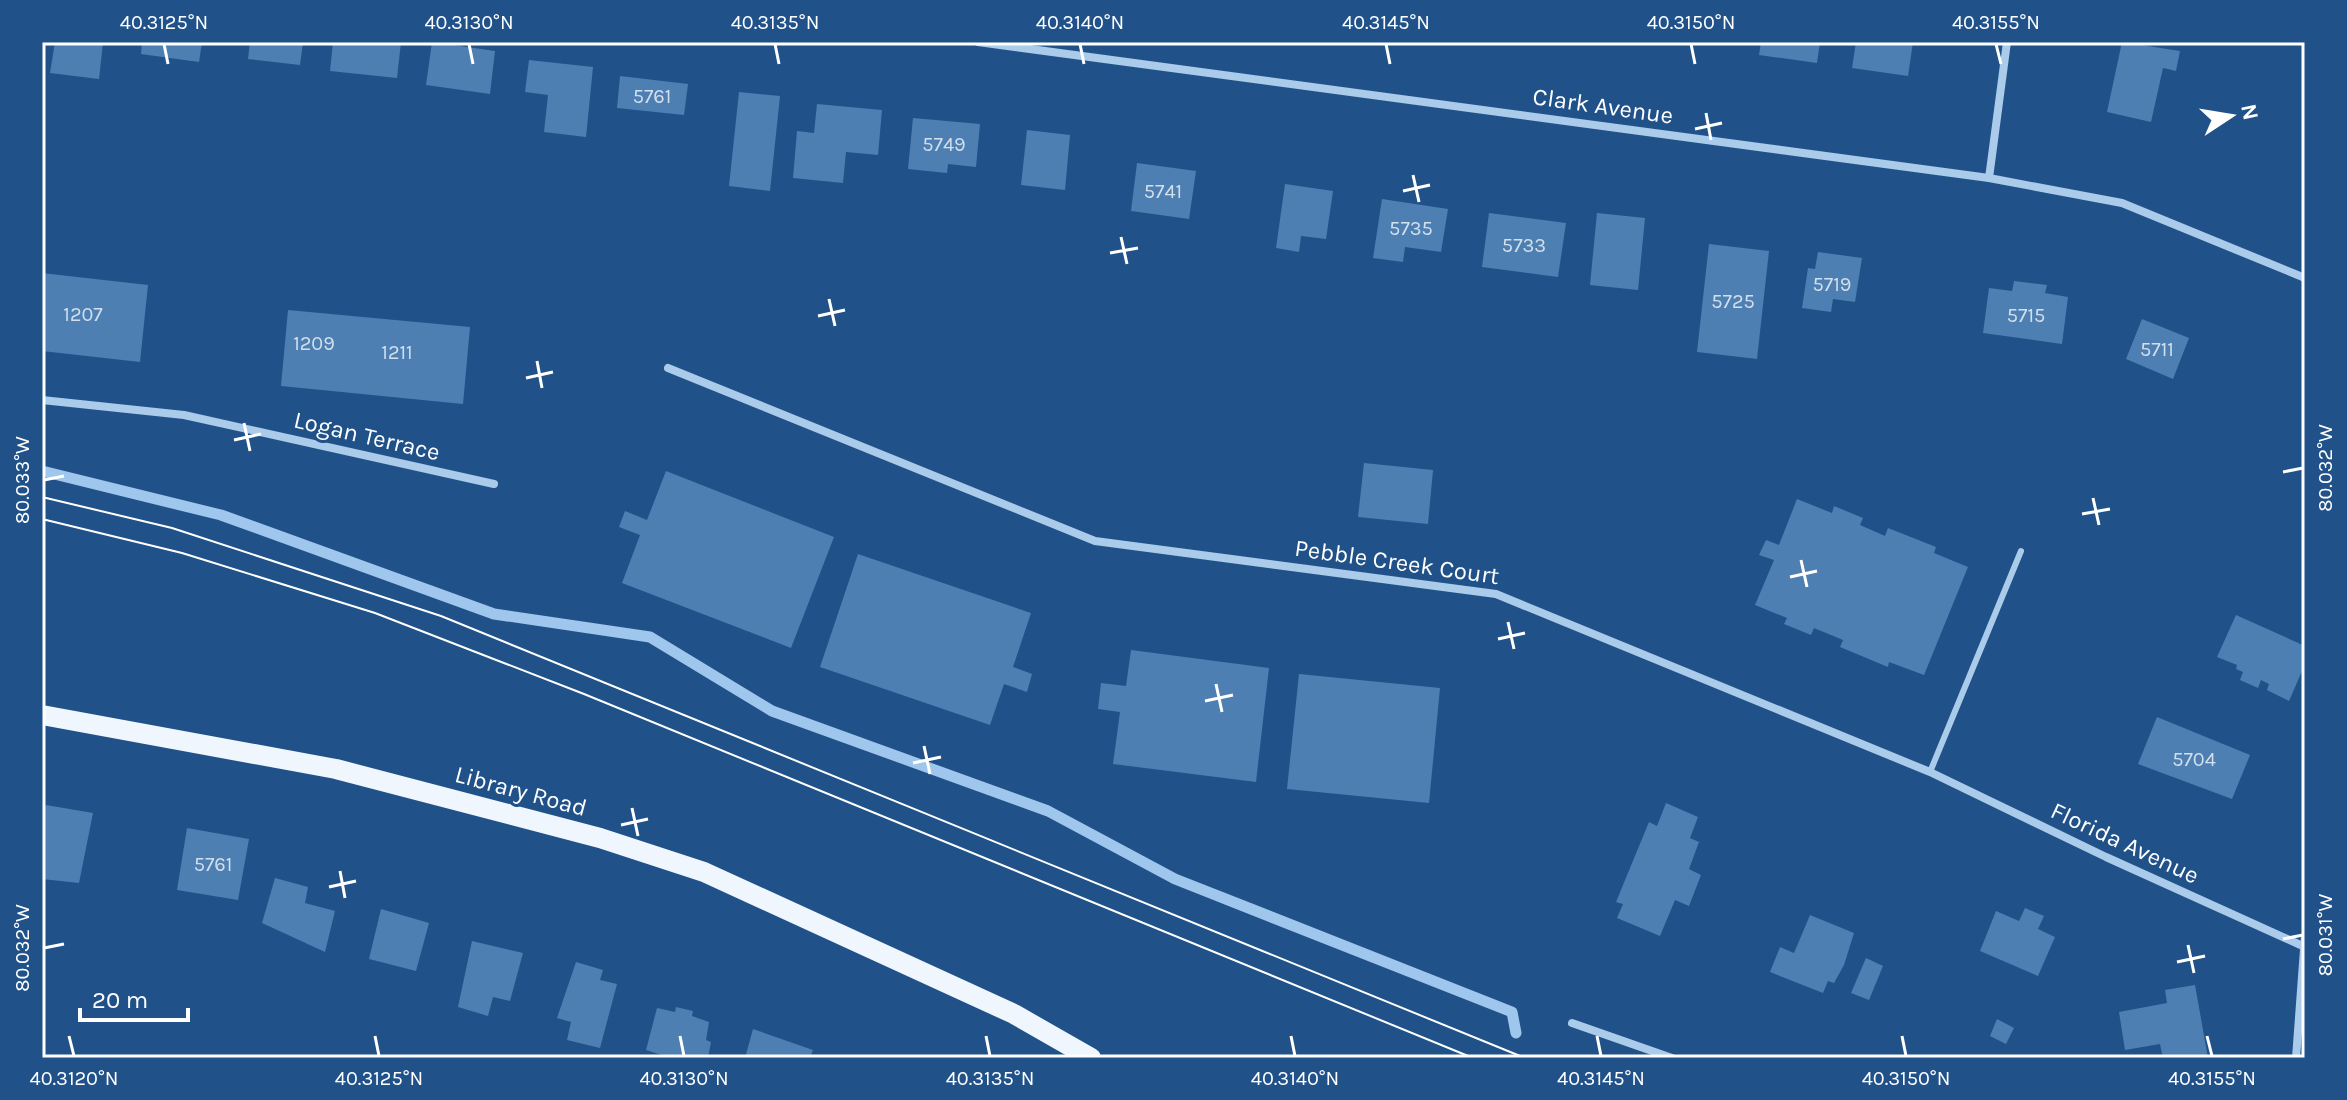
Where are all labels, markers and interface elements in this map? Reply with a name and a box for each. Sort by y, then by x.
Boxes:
text: 40.3125°N [120,11,208,34]
text: 40.3130°N [424,11,514,34]
text: 40.3135°N [731,11,819,34]
text: 40.3140°N [1036,11,1124,34]
text: 40.3145°N [1342,11,1430,34]
text: 40.3150°N [1647,11,1735,34]
text: 40.3155°N [1952,11,2040,34]
north arrow [2191,76,2271,156]
street label: Clark Avenue [1531,82,1675,130]
house number: 5761 [633,85,671,108]
text: N [2235,102,2264,122]
house number: 5749 [922,133,966,156]
house number: 5741 [1144,180,1182,203]
house number: 5735 [1389,217,1433,240]
house number: 5733 [1502,234,1546,257]
house number: 5719 [1813,273,1851,296]
house number: 5725 [1711,290,1755,313]
house number: 1207 [63,303,103,326]
house number: 5715 [2007,304,2045,327]
house number: 1209 [293,332,335,355]
house number: 5711 [2140,338,2174,361]
house number: 1211 [381,341,413,364]
street label: Logan Terrace [291,406,443,466]
text: 80.032°W [2314,424,2337,512]
text: 80.033°W [11,436,34,524]
street label: Pebble Creek Court [1293,534,1501,590]
house number: 5704 [2172,748,2216,771]
street label: Library Road [452,760,590,822]
street label: Florida Avenue [2046,796,2204,890]
house number: 5761 [194,853,232,876]
text: 80.031°W [2314,894,2337,976]
text: 80.032°W [11,904,34,992]
scale bar [80,972,188,1022]
text: 20 m [92,986,148,1014]
text: 40.3120°N [30,1067,118,1090]
text: 40.3125°N [335,1067,423,1090]
text: 40.3130°N [639,1067,729,1090]
text: 40.3135°N [946,1067,1034,1090]
text: 40.3140°N [1251,1067,1339,1090]
text: 40.3145°N [1557,1067,1645,1090]
text: 40.3150°N [1862,1067,1950,1090]
text: 40.3155°N [2168,1067,2256,1090]

